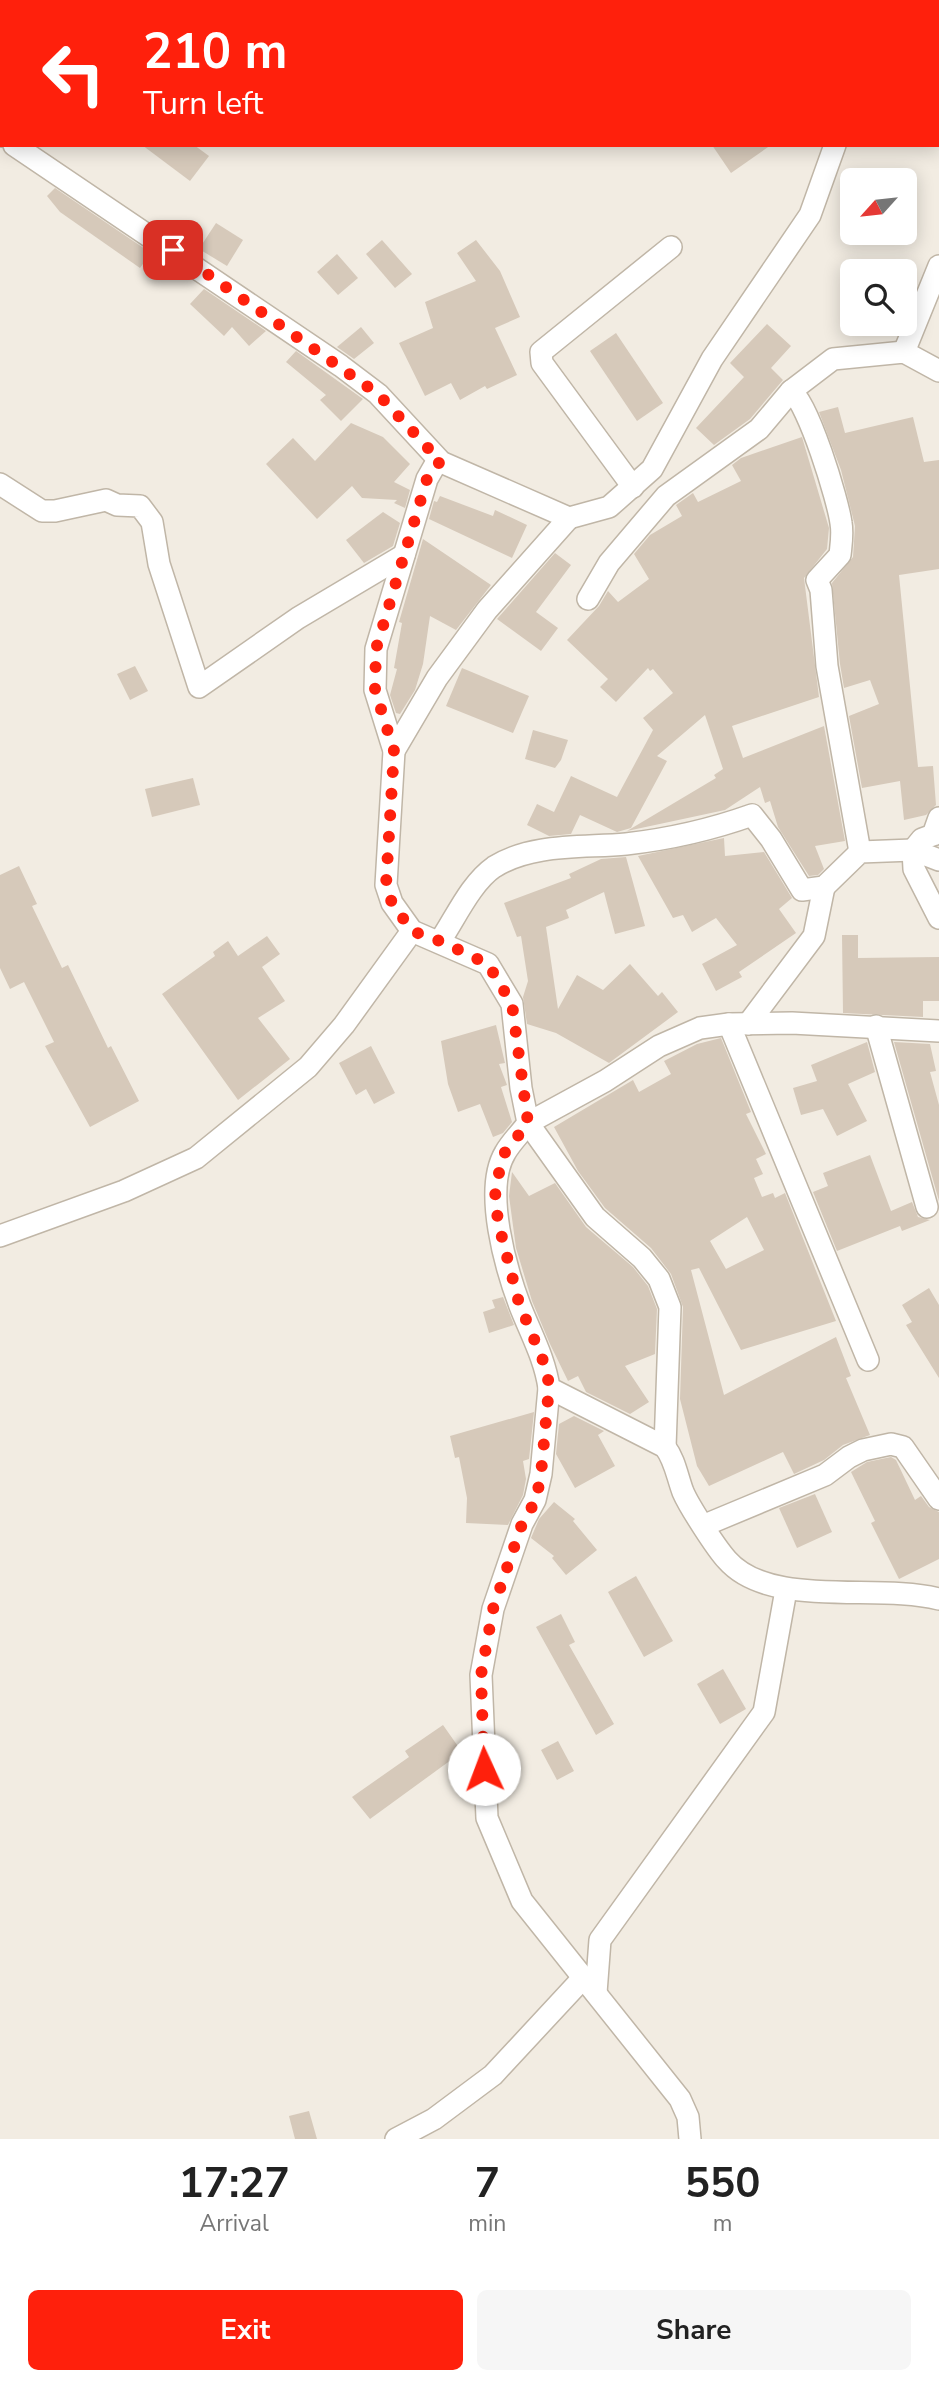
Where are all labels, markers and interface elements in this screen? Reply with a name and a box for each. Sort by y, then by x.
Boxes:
text: 210 m [143,18,287,85]
icon: left [28,28,119,119]
text: Turn left [143,82,263,125]
north arrow [840,168,917,245]
map controls [840,168,917,336]
pin [143,220,203,280]
icon: arrive [154,231,192,269]
button: search [840,259,917,336]
position arrow [447,1732,521,1806]
text: 17:27 [179,2155,290,2212]
text: 7 [475,2155,500,2212]
text: 550 [685,2155,760,2212]
text: Arrival [200,2208,269,2239]
text: min [468,2208,506,2239]
text: m [713,2208,733,2239]
button: Exit [28,2290,463,2370]
button: Share [477,2290,911,2370]

